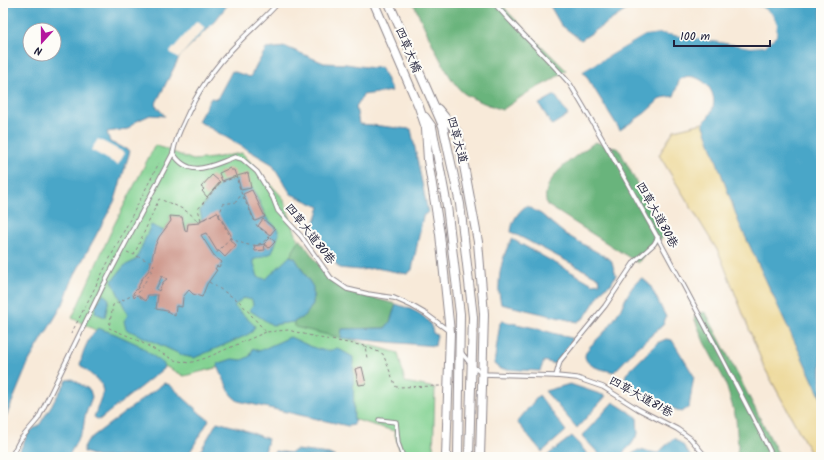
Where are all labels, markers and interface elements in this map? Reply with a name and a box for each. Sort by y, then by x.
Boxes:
north arrow [22,22,62,62]
scale bar [674,22,770,48]
street label: 四草大橋 [390,24,426,76]
text: 100 m [680,27,711,46]
text: N [32,41,45,60]
street label: 四草大道 [442,114,472,166]
street label: 四草大道80巷 [631,178,683,252]
street label: 四草大道80巷 [280,199,340,269]
street label: 四草大道81巷 [605,371,677,423]

